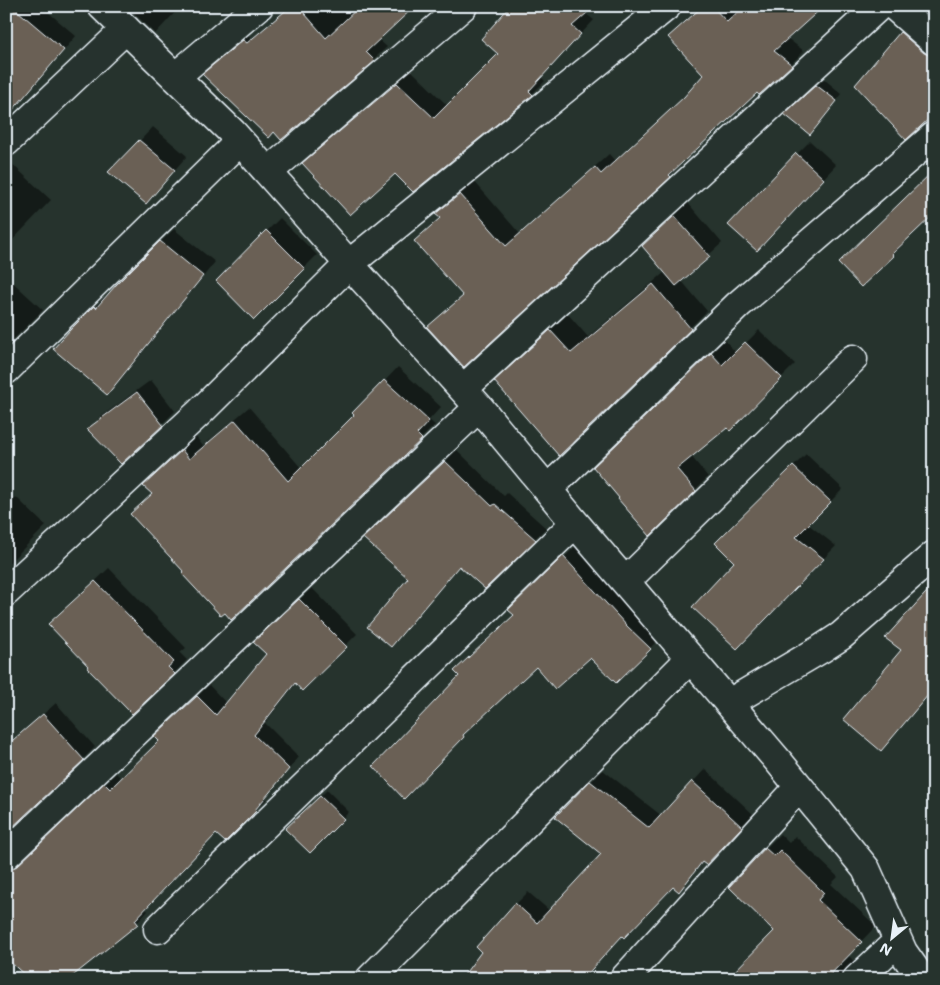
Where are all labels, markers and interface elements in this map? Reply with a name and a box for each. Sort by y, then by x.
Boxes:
north arrow [868,912,918,962]
text: N [876,939,895,960]

